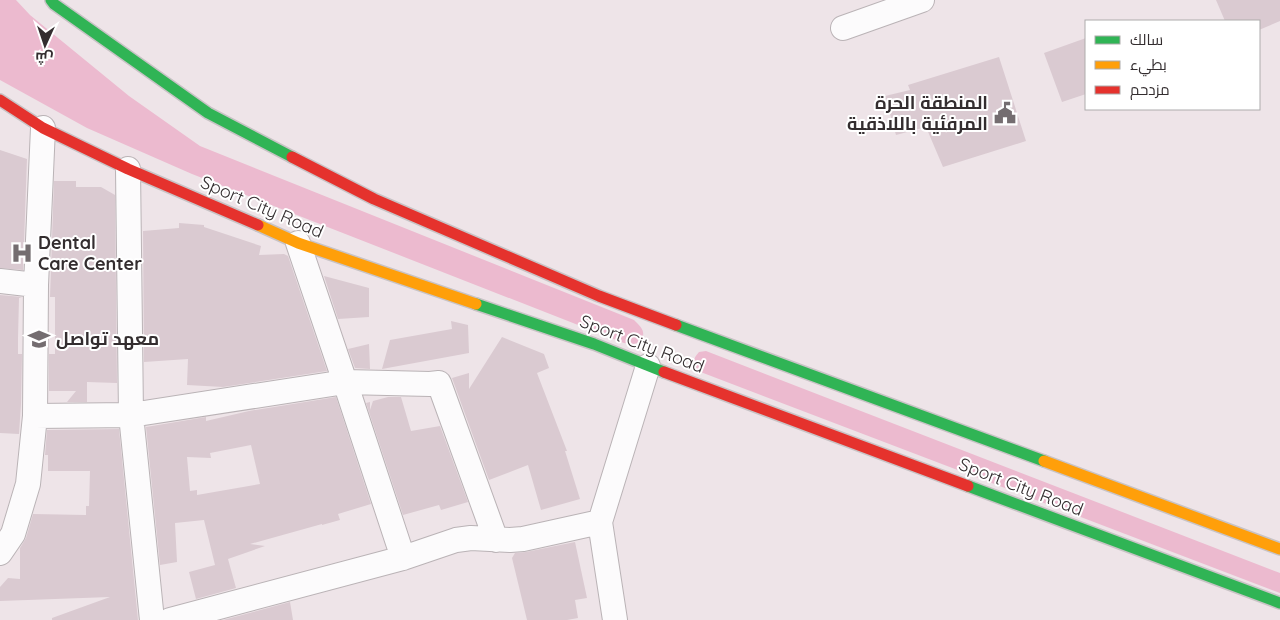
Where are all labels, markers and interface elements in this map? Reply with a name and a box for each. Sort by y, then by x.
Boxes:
north arrow [20,20,70,70]
legend [1085,20,1260,110]
text: سالك [1130,30,1163,49]
text: ش [35,49,54,67]
text: بطيء [1130,55,1167,77]
text: مزدحم [1130,80,1170,100]
place label: المنطقة الحرة المرفئية باللاذقية [847,91,988,135]
public building icon: المنطقة الحرة المرفئية باللاذقية [992,100,1018,126]
street label: Sport City Road [197,170,327,243]
place label: Dental Care Center [38,231,142,275]
hospital icon: Dental Care Center [9,240,35,266]
street label: Sport City Road [577,309,708,378]
school or university icon: معهد تواصل [26,326,52,352]
place label: معهد تواصل [56,327,159,350]
street label: Sport City Road [956,452,1087,521]

